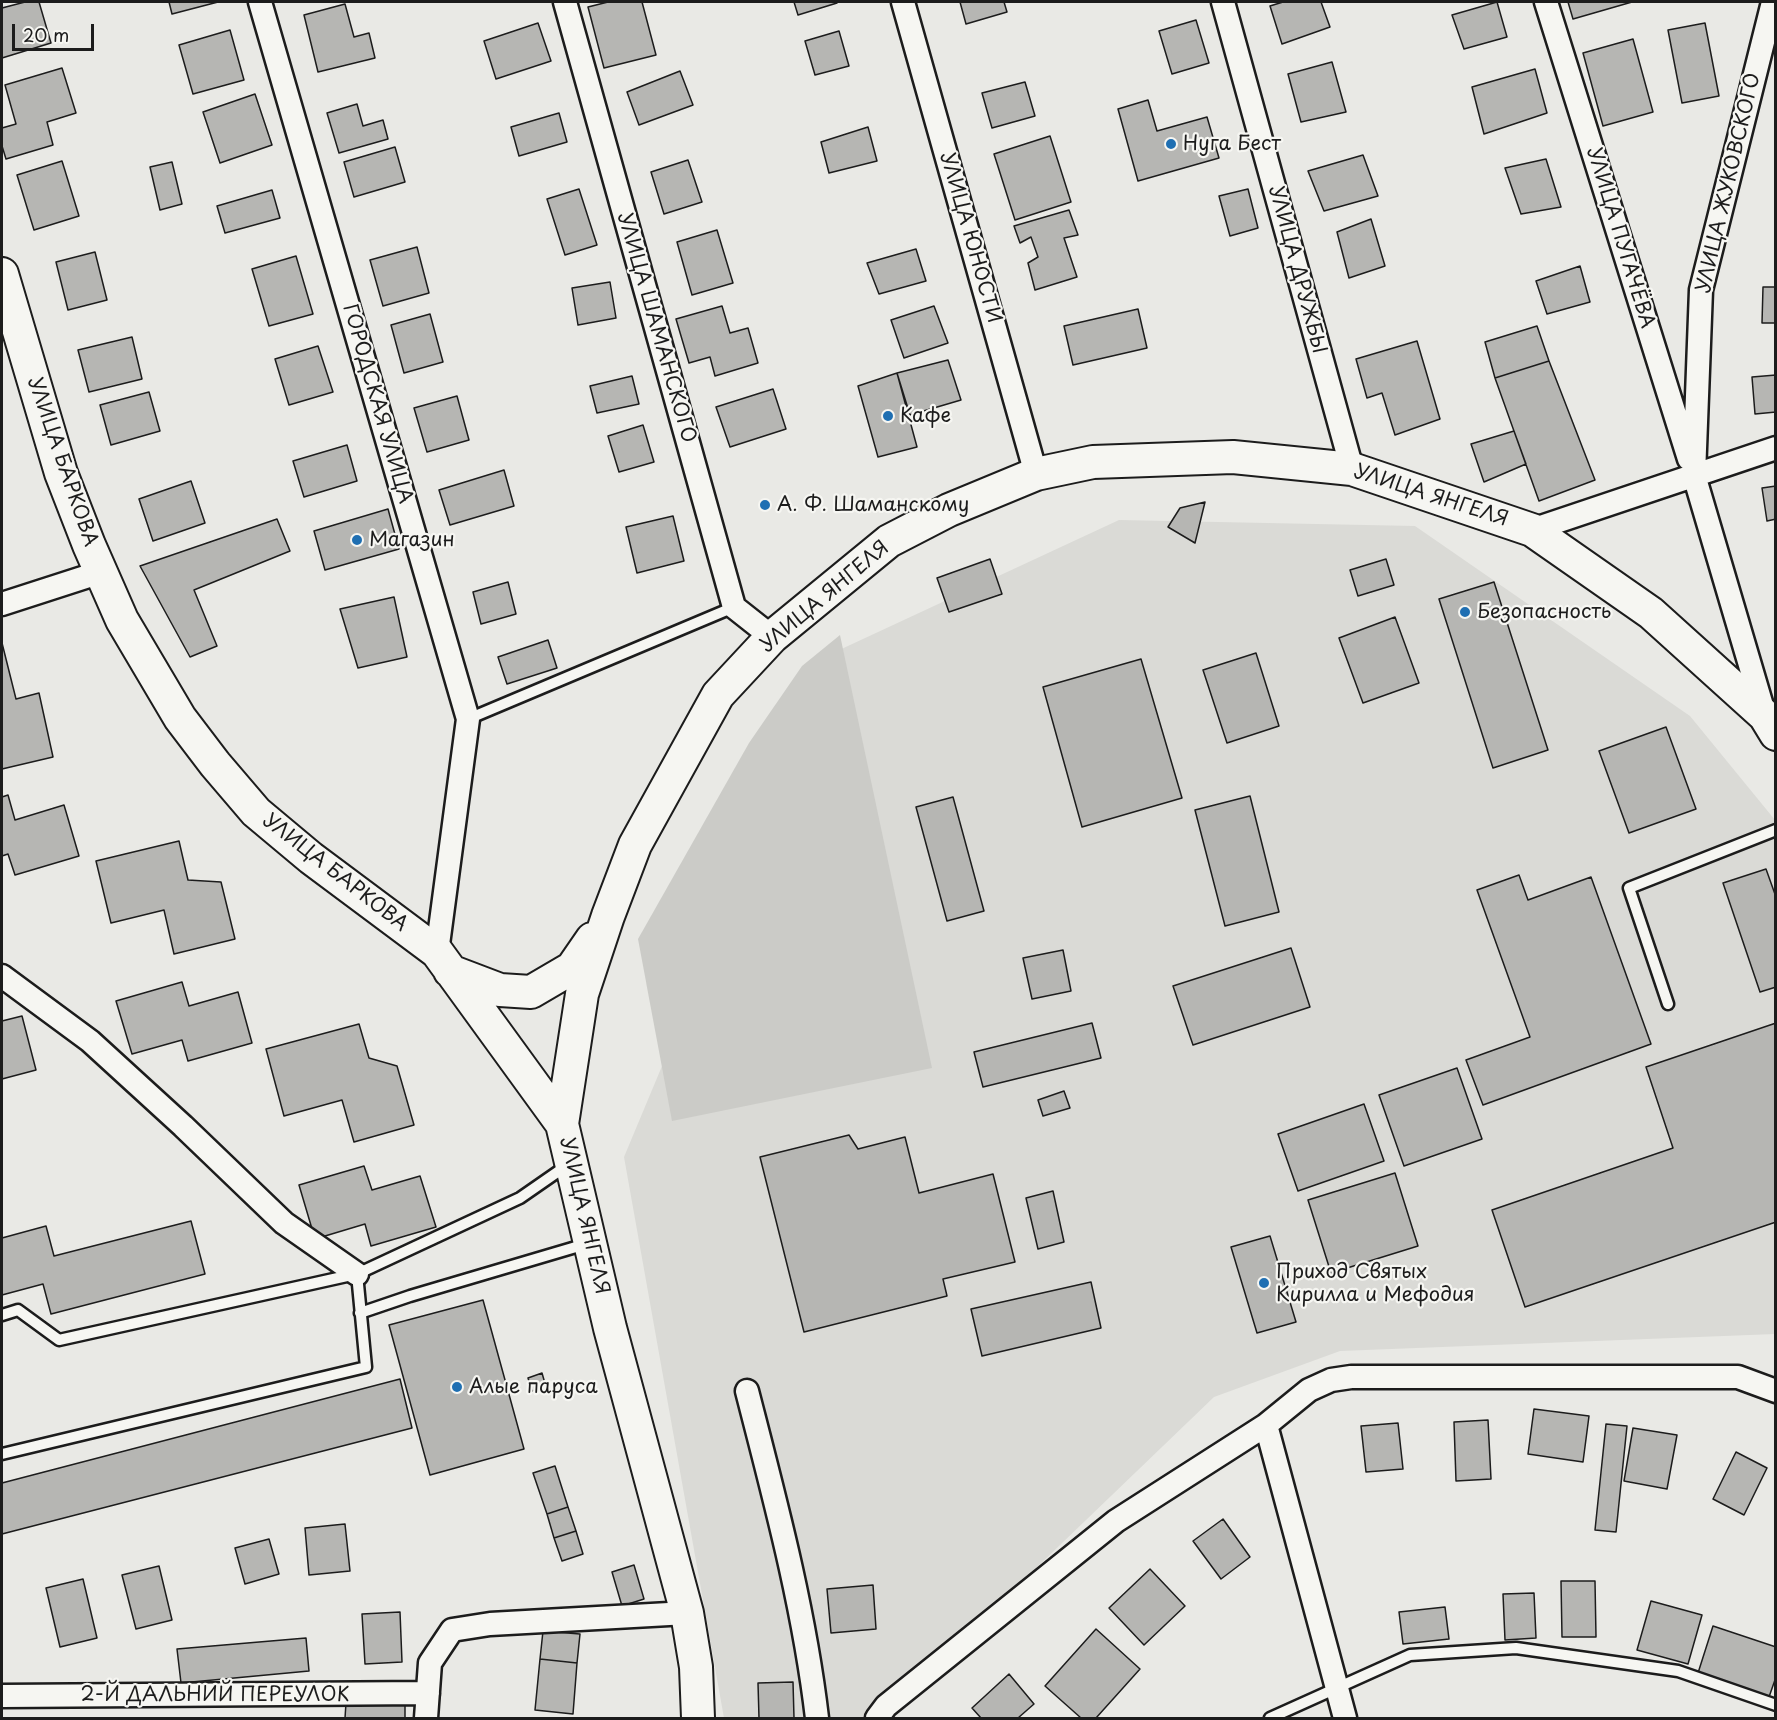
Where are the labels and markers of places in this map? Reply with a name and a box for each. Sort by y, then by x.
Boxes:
place label: Нуга Бест [1183,132,1281,156]
marker: Нуга Бест [1164,137,1178,151]
place label: Кафе [900,404,951,428]
marker: Кафе [881,409,895,423]
place label: А. Ф. Шаманскому [777,493,969,517]
marker: А. Ф. Шаманскому [758,498,772,512]
place label: Магазин [369,528,455,552]
marker: Магазин [350,533,364,547]
place label: Безопасность [1477,600,1611,624]
marker: Безопасность [1458,605,1472,619]
place label: Приход Святых Кирилла и Мефодия [1276,1260,1475,1307]
marker: Приход Святых Кирилла и Мефодия [1257,1276,1271,1290]
place label: Алые паруса [469,1375,598,1399]
marker: Алые паруса [450,1380,464,1394]

